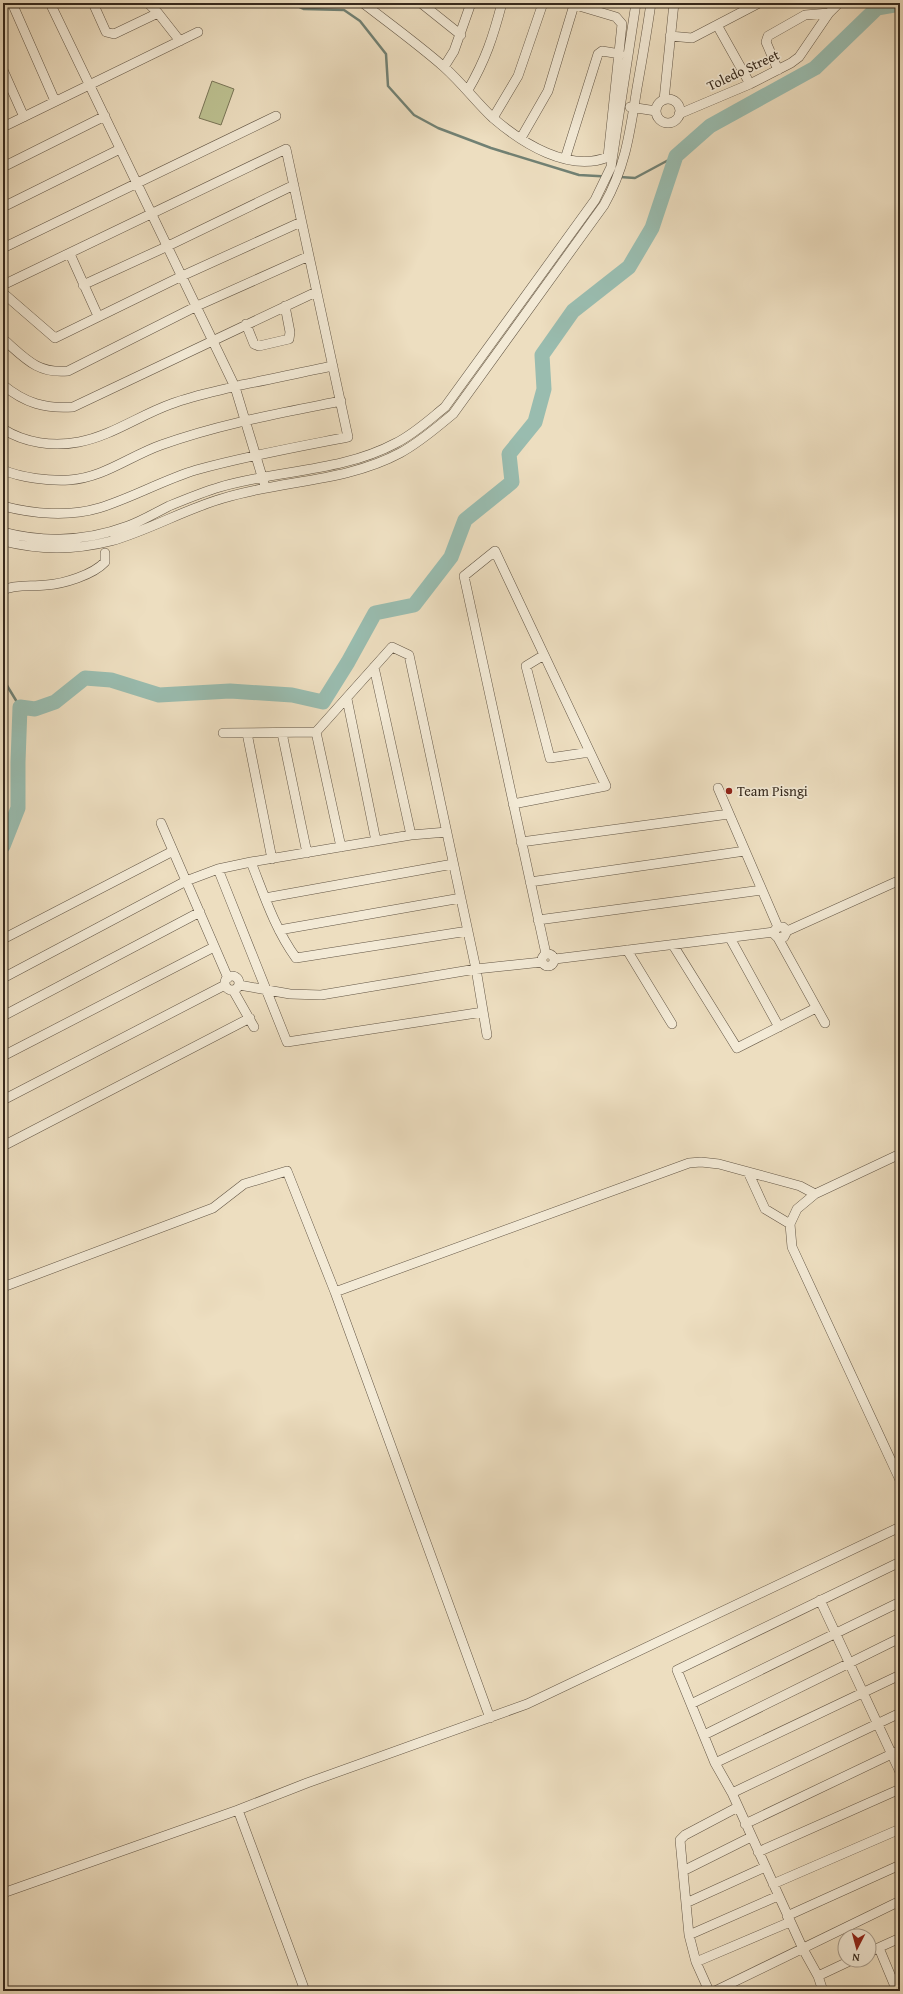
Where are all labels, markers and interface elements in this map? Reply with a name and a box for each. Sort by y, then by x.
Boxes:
street label: Toledo Street [703,44,783,96]
place label: Team Pisngi [737,781,808,801]
marker: Team Pisngi [724,786,734,796]
north arrow [837,1928,877,1968]
text: N [851,1950,860,1966]

